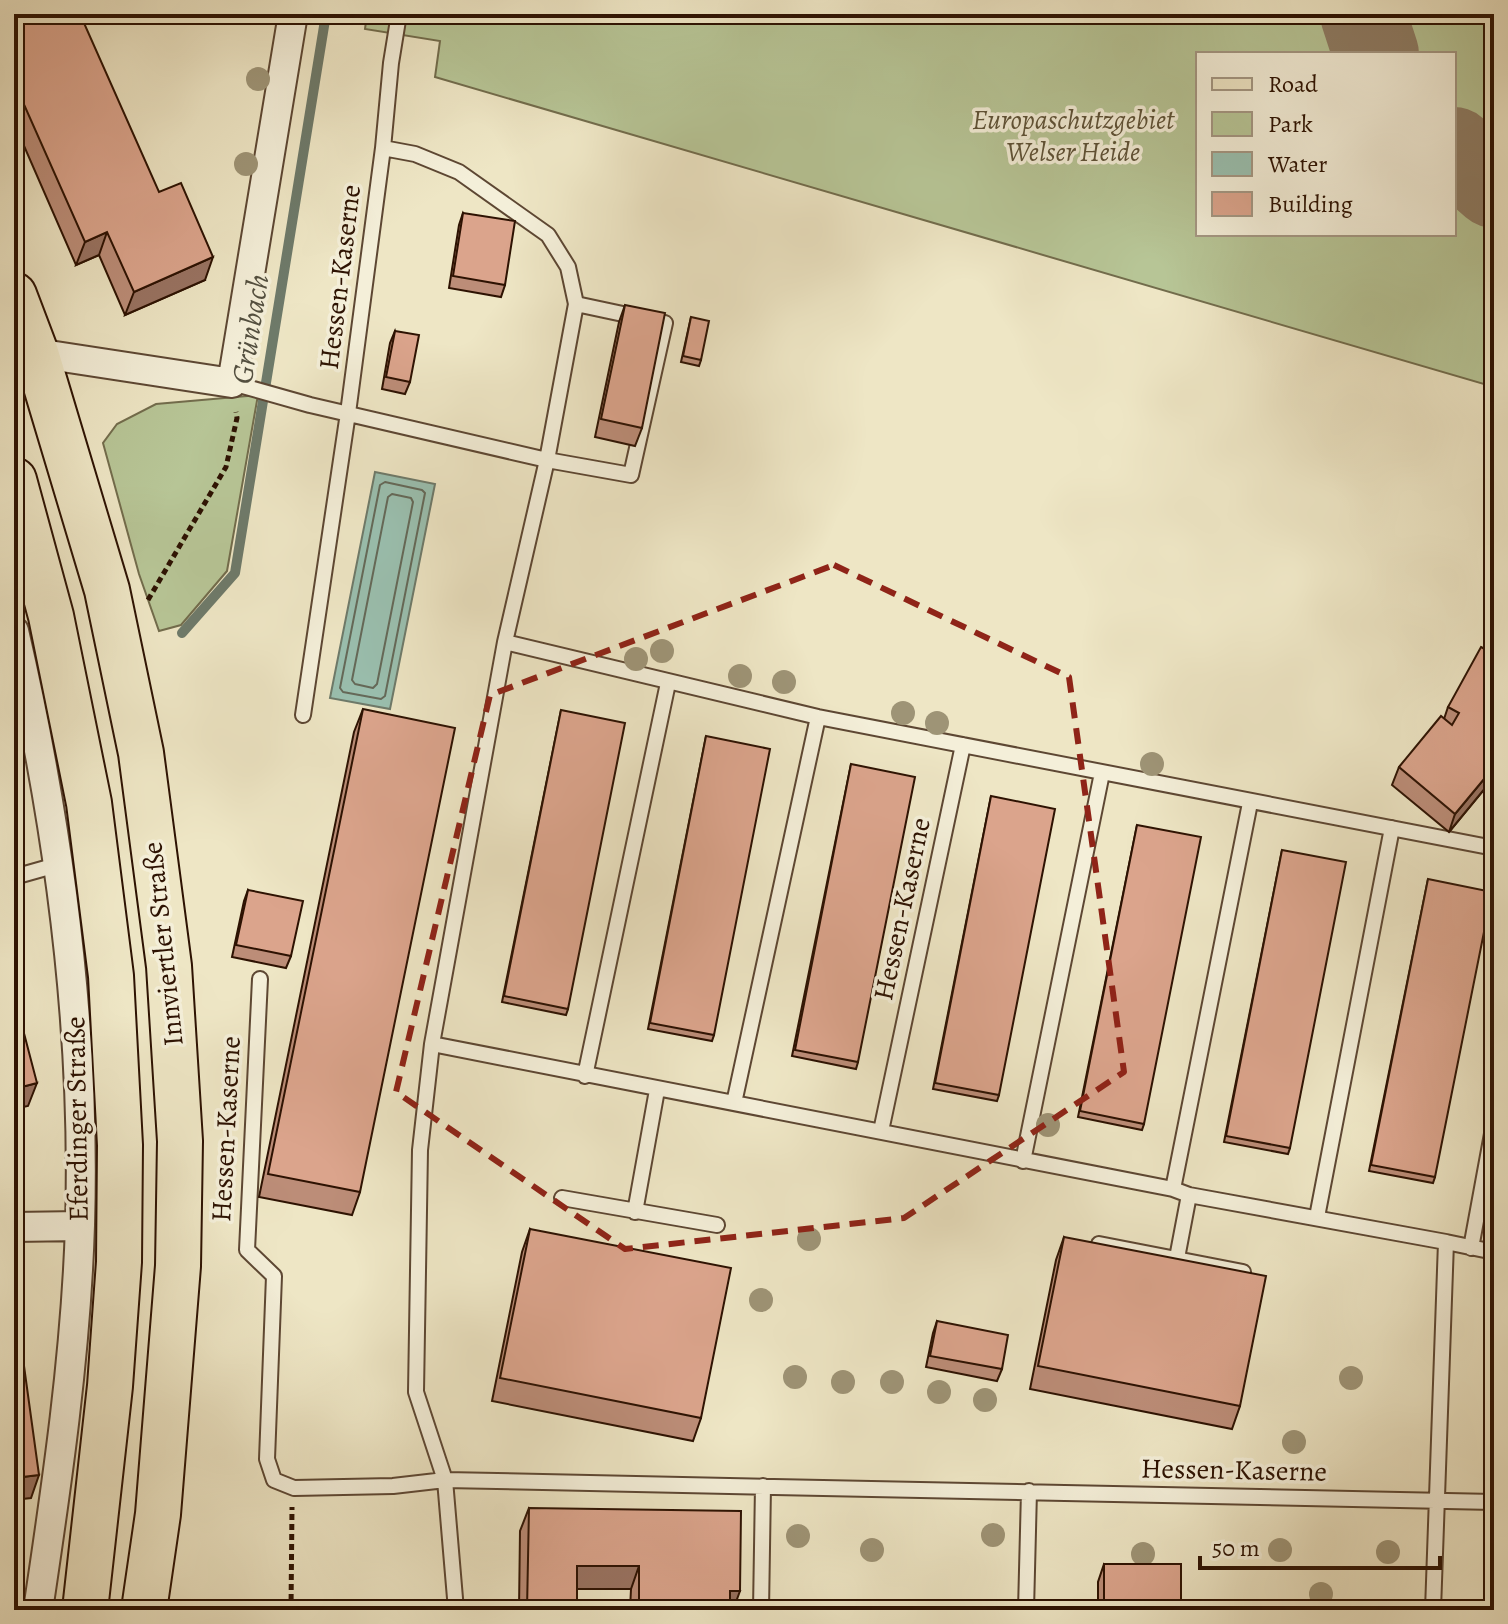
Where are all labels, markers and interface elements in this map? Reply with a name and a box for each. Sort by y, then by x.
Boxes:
legend [1196,52,1456,236]
text: Road [1268,68,1318,100]
park label: Europaschutzgebiet Welser Heide [972,101,1175,171]
text: Park [1268,108,1313,140]
text: Water [1267,148,1328,180]
street label: Hessen-Kaserne [310,182,370,372]
text: Building [1268,188,1353,220]
water label: Grünbach [222,271,278,387]
street label: Hessen-Kaserne [864,814,940,1004]
street label: Innviertler Straße [133,840,193,1048]
street label: Eferdinger Straße [56,1016,98,1222]
street label: Hessen-Kaserne [202,1035,250,1223]
street label: Hessen-Kaserne [1141,1449,1327,1491]
scale bar [1200,1520,1440,1570]
text: 50 m [1212,1532,1260,1564]

